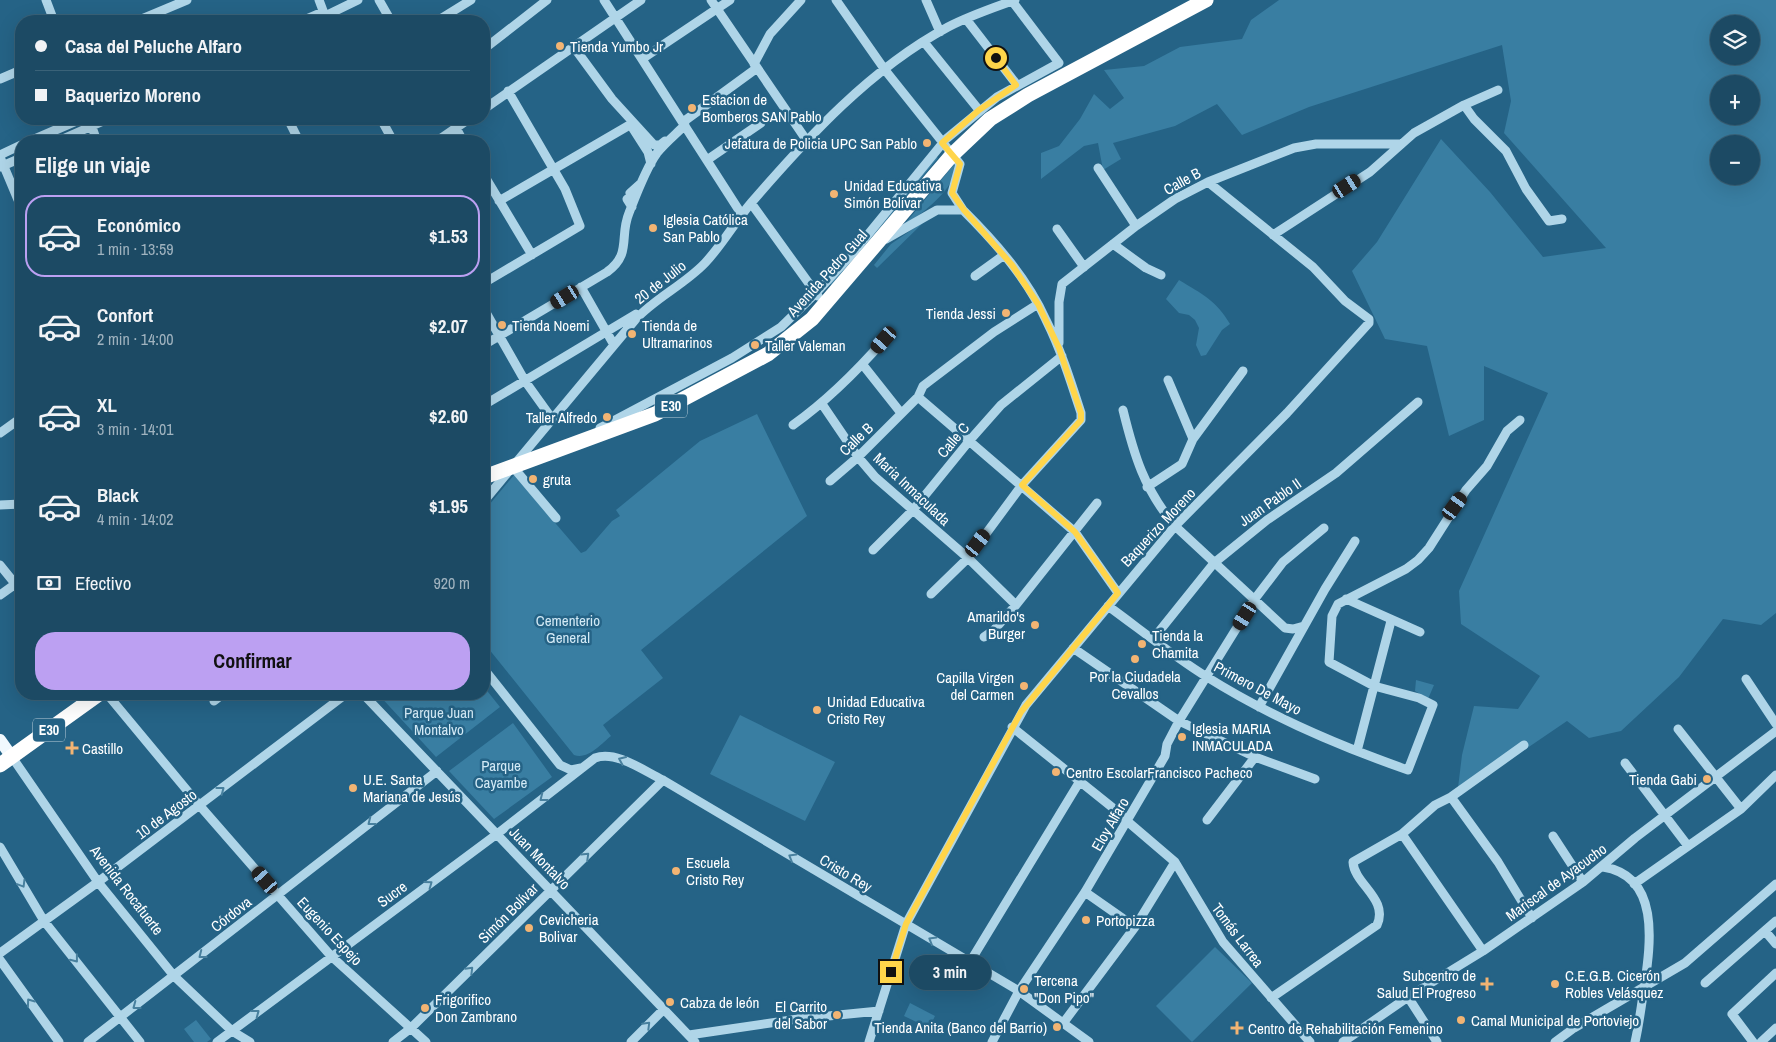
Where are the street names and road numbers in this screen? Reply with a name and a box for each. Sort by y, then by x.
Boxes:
street label: Calle B [1160,162,1204,200]
street label: Avenida Pedro Gual [782,225,872,322]
street label: 20 de Julio [630,255,690,309]
road number: E30 [655,394,687,418]
street label: Calle B [834,418,878,460]
street label: Calle C [932,418,974,462]
street label: Maria Inmaculada [869,448,955,530]
street label: Juan Pablo II [1235,473,1305,531]
street label: Baquerizo Moreno [1116,483,1200,571]
street label: Primero De Mayo [1211,656,1306,720]
road number: E30 [33,718,65,742]
street label: 10 de Agosto [131,784,201,844]
street label: Eloy Alfaro [1086,793,1134,855]
street label: Juan Montalvo [505,822,575,894]
street label: Mariscal de Ayacucho [1501,838,1611,926]
street label: Avenida Rocafuerte [85,840,169,939]
street label: Cristo Rey [816,849,877,897]
street label: Sucre [373,876,411,912]
street label: Simón Bolívar [473,878,543,948]
street label: Córdova [206,891,256,937]
street label: Eugenio Espejo [293,892,367,970]
street label: Tomás Larrea [1207,899,1269,971]

